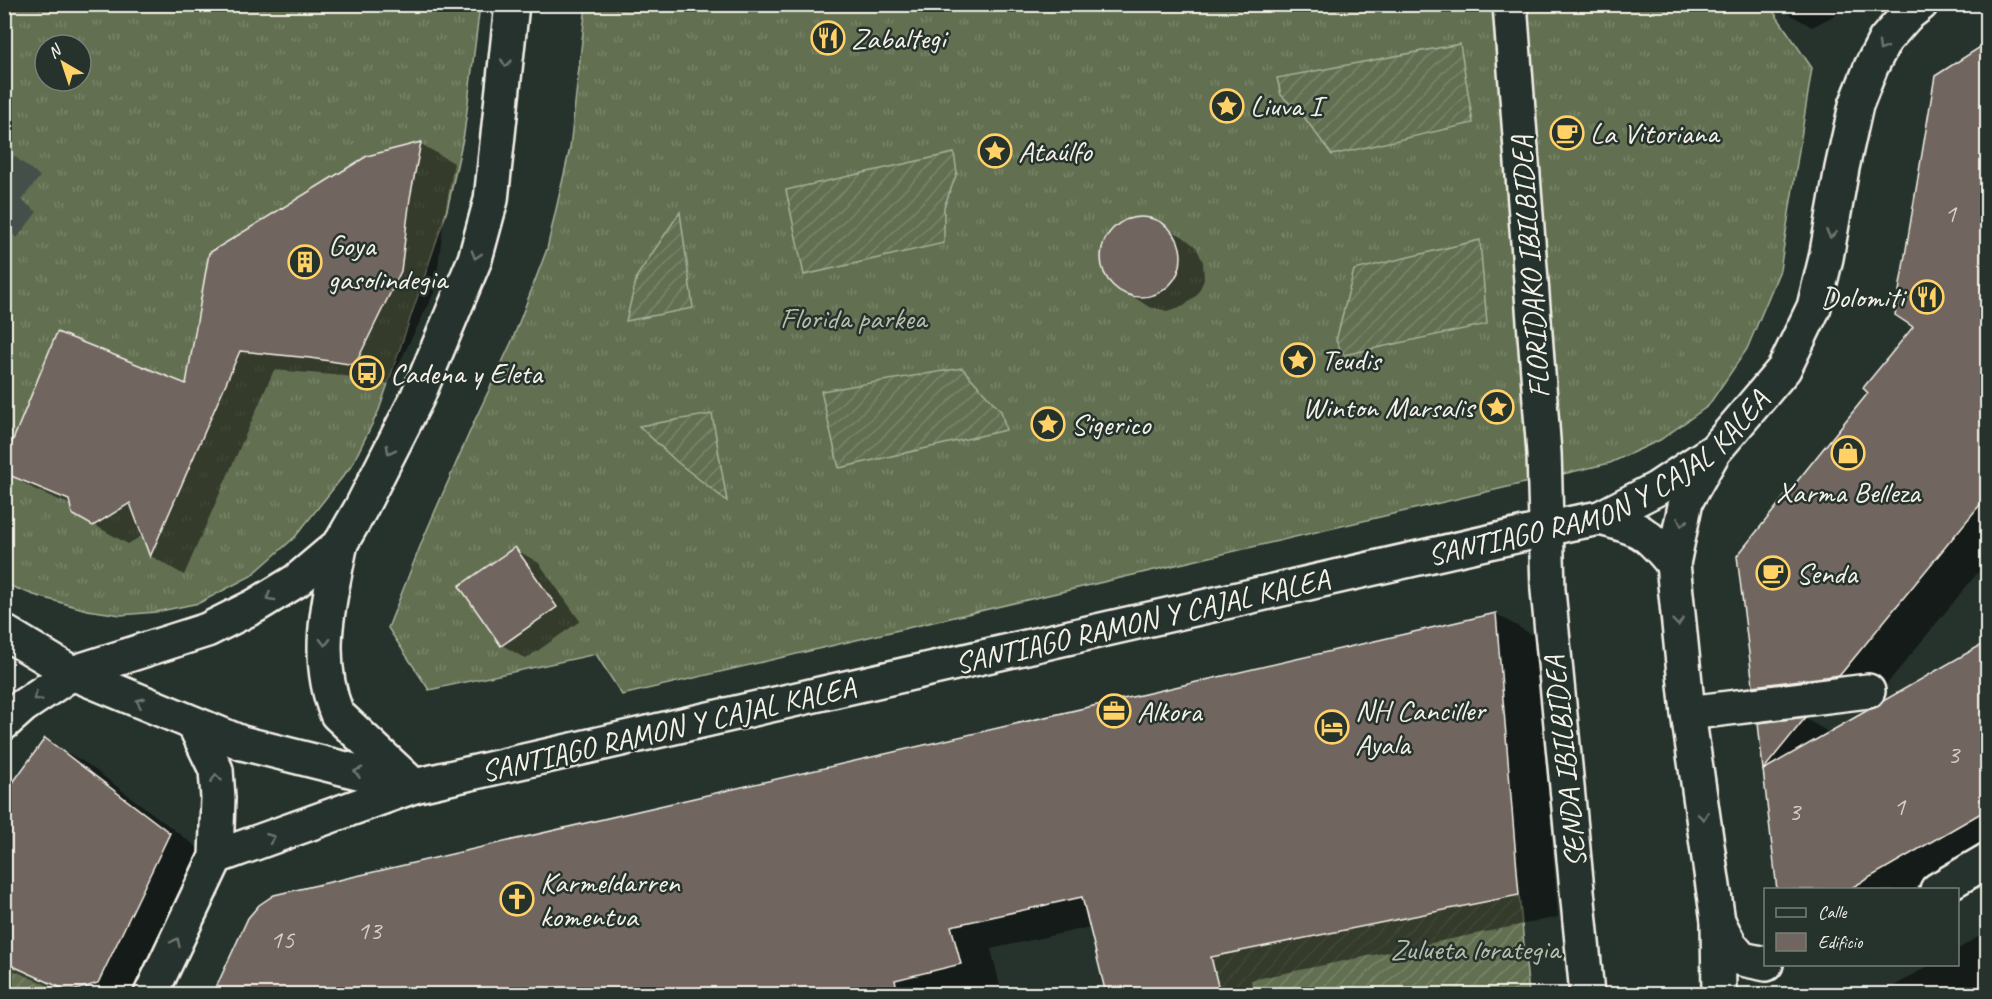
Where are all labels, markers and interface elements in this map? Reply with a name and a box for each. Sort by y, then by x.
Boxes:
place label: Zabaltegi [851,19,949,57]
restaurant icon: Zabaltegi [810,20,846,56]
north arrow [33,33,93,93]
text: N [44,39,67,63]
one-way arrow [1878,41,1889,51]
one-way arrow [500,58,513,67]
place label: Liuva I [1250,87,1328,125]
place icon: Liuva I [1209,88,1245,124]
place label: La Vitoriana [1590,114,1721,152]
cafe icon: La Vitoriana [1549,115,1585,151]
place label: Ataúlfo [1018,132,1093,170]
place icon: Ataúlfo [977,133,1013,169]
street label: FLORIDAKO IBILBIDEA [1502,133,1558,400]
house number: 1 [1944,196,1958,230]
place label: Goya gasolindegia [328,226,450,298]
one-way arrow [1825,229,1837,238]
building icon: Goya gasolindegia [287,244,323,280]
one-way arrow [470,249,483,260]
place label: Dolomiti [1821,278,1907,316]
restaurant icon: Dolomiti [1909,279,1945,315]
park label: Florida parkea [780,299,929,337]
place label: Teudis [1321,341,1383,379]
place icon: Teudis [1280,342,1316,378]
place label: Cadena y Eleta [390,354,544,392]
bus stop icon: Cadena y Eleta [349,355,385,391]
street label: SANTIAGO RAMON Y CAJAL KALEA [1424,381,1778,574]
place label: Winton Marsalis [1302,388,1477,426]
place icon: Winton Marsalis [1479,389,1515,425]
place label: Sigerico [1071,405,1152,443]
place icon: Sigerico [1030,406,1066,442]
shop icon: Xarma Belleza [1830,435,1866,471]
one-way arrow [386,444,398,455]
place label: Xarma Belleza [1776,473,1922,511]
one-way arrow [1676,516,1689,526]
place label: Senda [1796,554,1859,592]
cafe icon: Senda [1755,555,1791,591]
street label: SANTIAGO RAMON Y CAJAL KALEA [951,559,1334,683]
one-way arrow [266,590,276,602]
one-way arrow [1671,618,1684,627]
one-way arrow [319,637,331,646]
street label: SENDA IBILBIDEA [1535,652,1595,870]
street label: SANTIAGO RAMON Y CAJAL KALEA [477,667,860,791]
one-way arrow [33,689,44,700]
place label: NH Canciller Ayala [1355,691,1487,763]
place label: Alkora [1137,692,1203,730]
office icon: Alkora [1096,693,1132,729]
one-way arrow [136,697,147,709]
hotel icon: NH Canciller Ayala [1314,709,1350,745]
house number: 3 [1947,737,1961,771]
one-way arrow [353,767,363,780]
one-way arrow [210,773,223,783]
house number: 1 [1893,789,1907,823]
house number: 3 [1788,794,1802,828]
one-way arrow [1696,811,1708,820]
one-way arrow [265,833,276,845]
place label: Karmeldarren komentua [540,863,681,935]
church icon: Karmeldarren komentua [499,881,535,917]
legend [1764,888,1959,966]
text: Calle [1818,901,1847,923]
house number: 13 [357,913,383,947]
house number: 15 [270,922,296,956]
park label: Zulueta lorategia [1390,930,1562,968]
text: Edificio [1818,931,1864,953]
one-way arrow [168,937,180,948]

